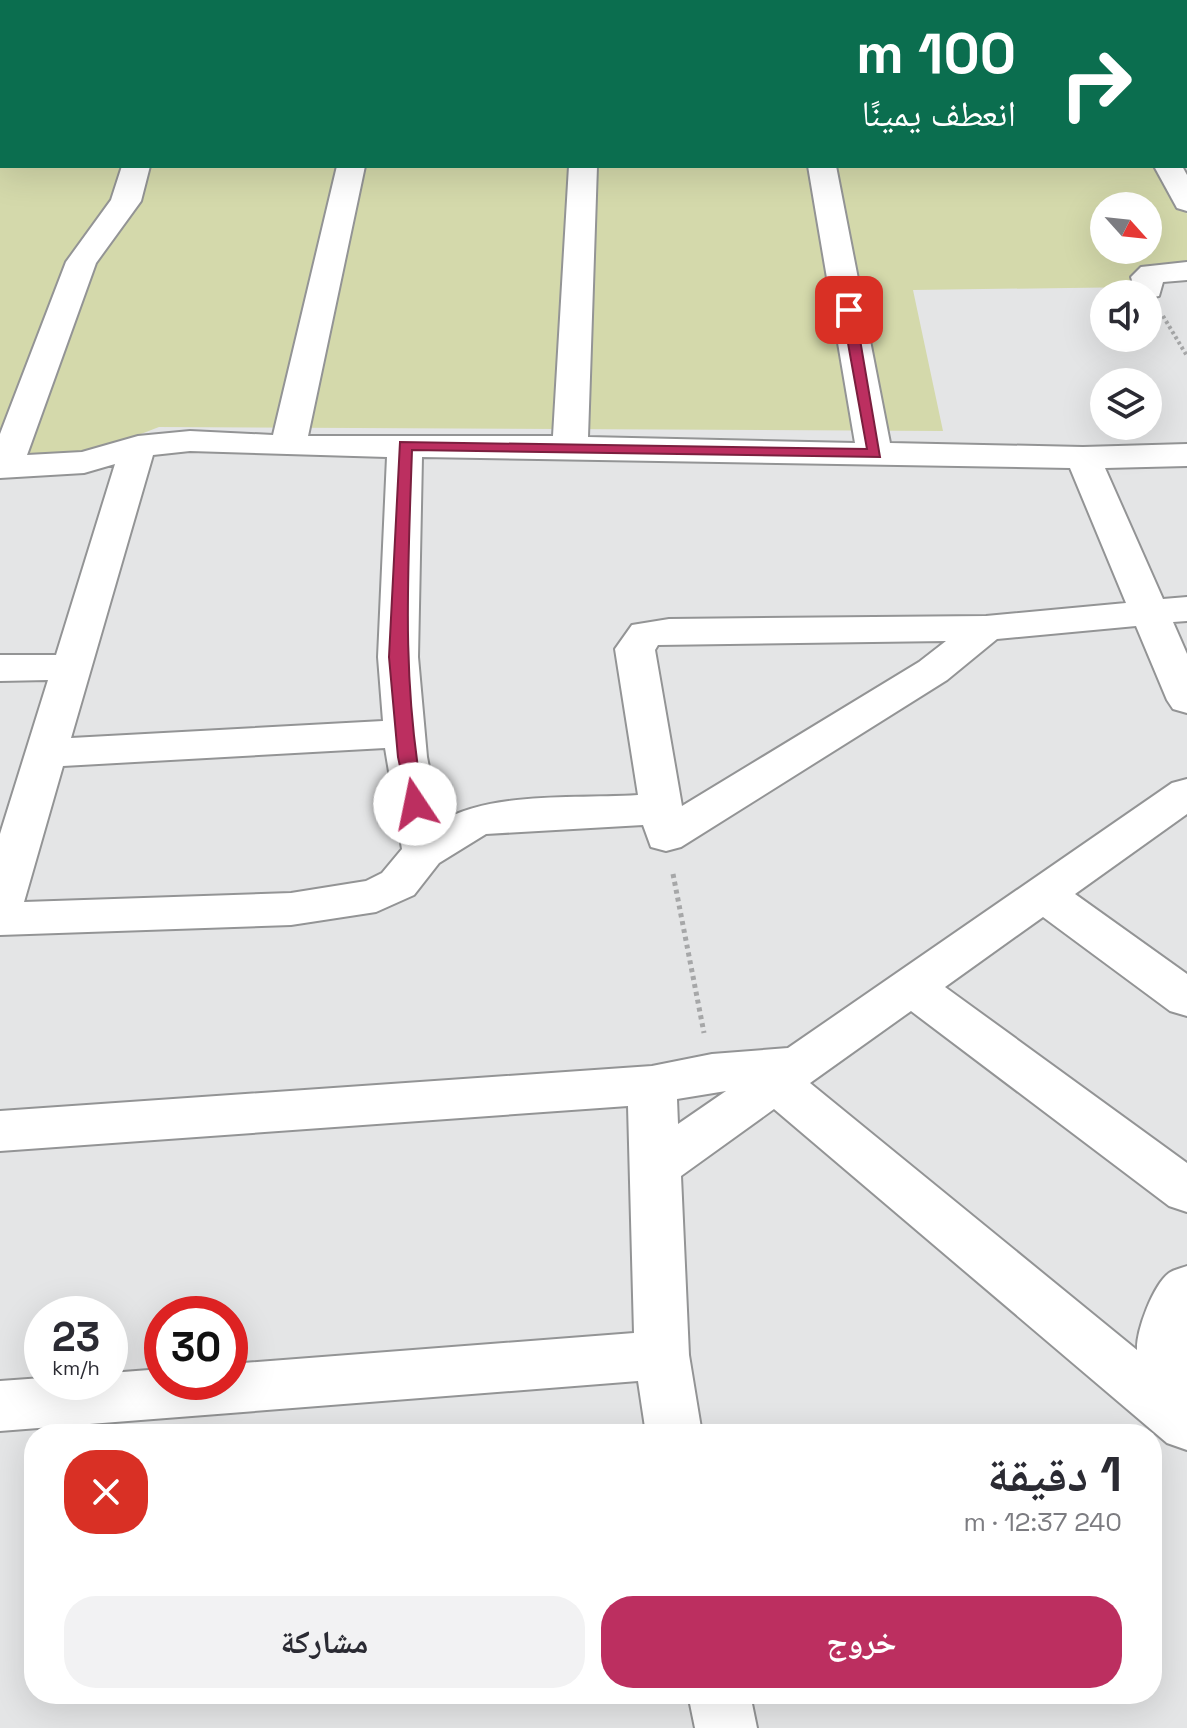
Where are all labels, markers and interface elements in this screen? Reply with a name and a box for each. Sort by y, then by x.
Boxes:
text: 100 m [856,18,1016,89]
icon: right [1044,32,1148,136]
text: انعطف يمينًا [862,91,1016,137]
north arrow [1090,192,1162,264]
map controls [1090,192,1162,440]
pin [815,276,883,344]
button: sound [1090,280,1162,352]
icon: arrive [827,288,871,332]
button: layers [1090,368,1162,440]
position arrow [373,762,457,846]
speed limit sign: 30 [144,1296,248,1400]
text: 23 [52,1312,100,1363]
text: km/h [52,1355,100,1381]
text: 1 دقيقة [987,1444,1122,1505]
button: close [64,1450,148,1534]
text: 240 m · 12:37 [963,1505,1122,1539]
button: مشاركة [64,1596,585,1688]
button: خروج [601,1596,1122,1688]

